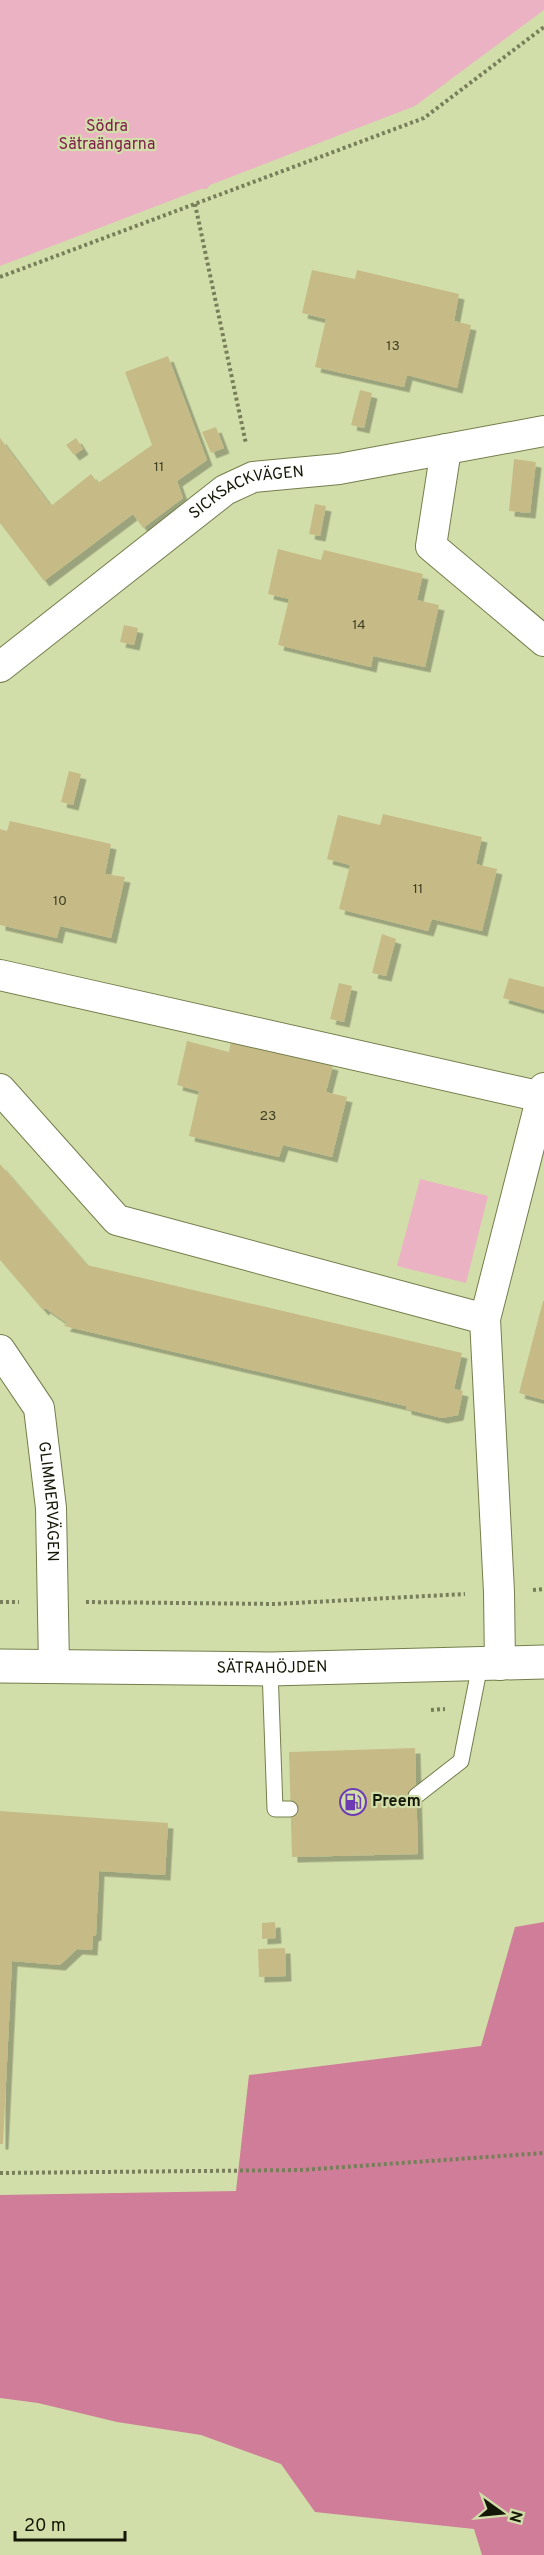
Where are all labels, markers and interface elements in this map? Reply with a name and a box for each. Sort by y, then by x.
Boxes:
park label: Södra Sätraängarna [59,117,155,155]
house number: 13 [386,338,400,355]
house number: 11 [154,459,164,476]
street label: SICKSACKVÄGEN [185,462,305,524]
house number: 14 [352,617,366,634]
house number: 11 [413,881,423,898]
house number: 10 [53,893,67,910]
house number: 23 [260,1108,277,1125]
street label: GLIMMERVÄGEN [33,1440,62,1562]
street label: SÄTRAHÖJDEN [216,1657,328,1679]
fuel station icon: Preem [338,1787,368,1817]
place label: Preem [372,1792,421,1812]
north arrow [472,2483,532,2543]
scale bar [15,2504,124,2542]
text: N [503,2508,526,2525]
text: 20 m [24,2515,66,2538]

